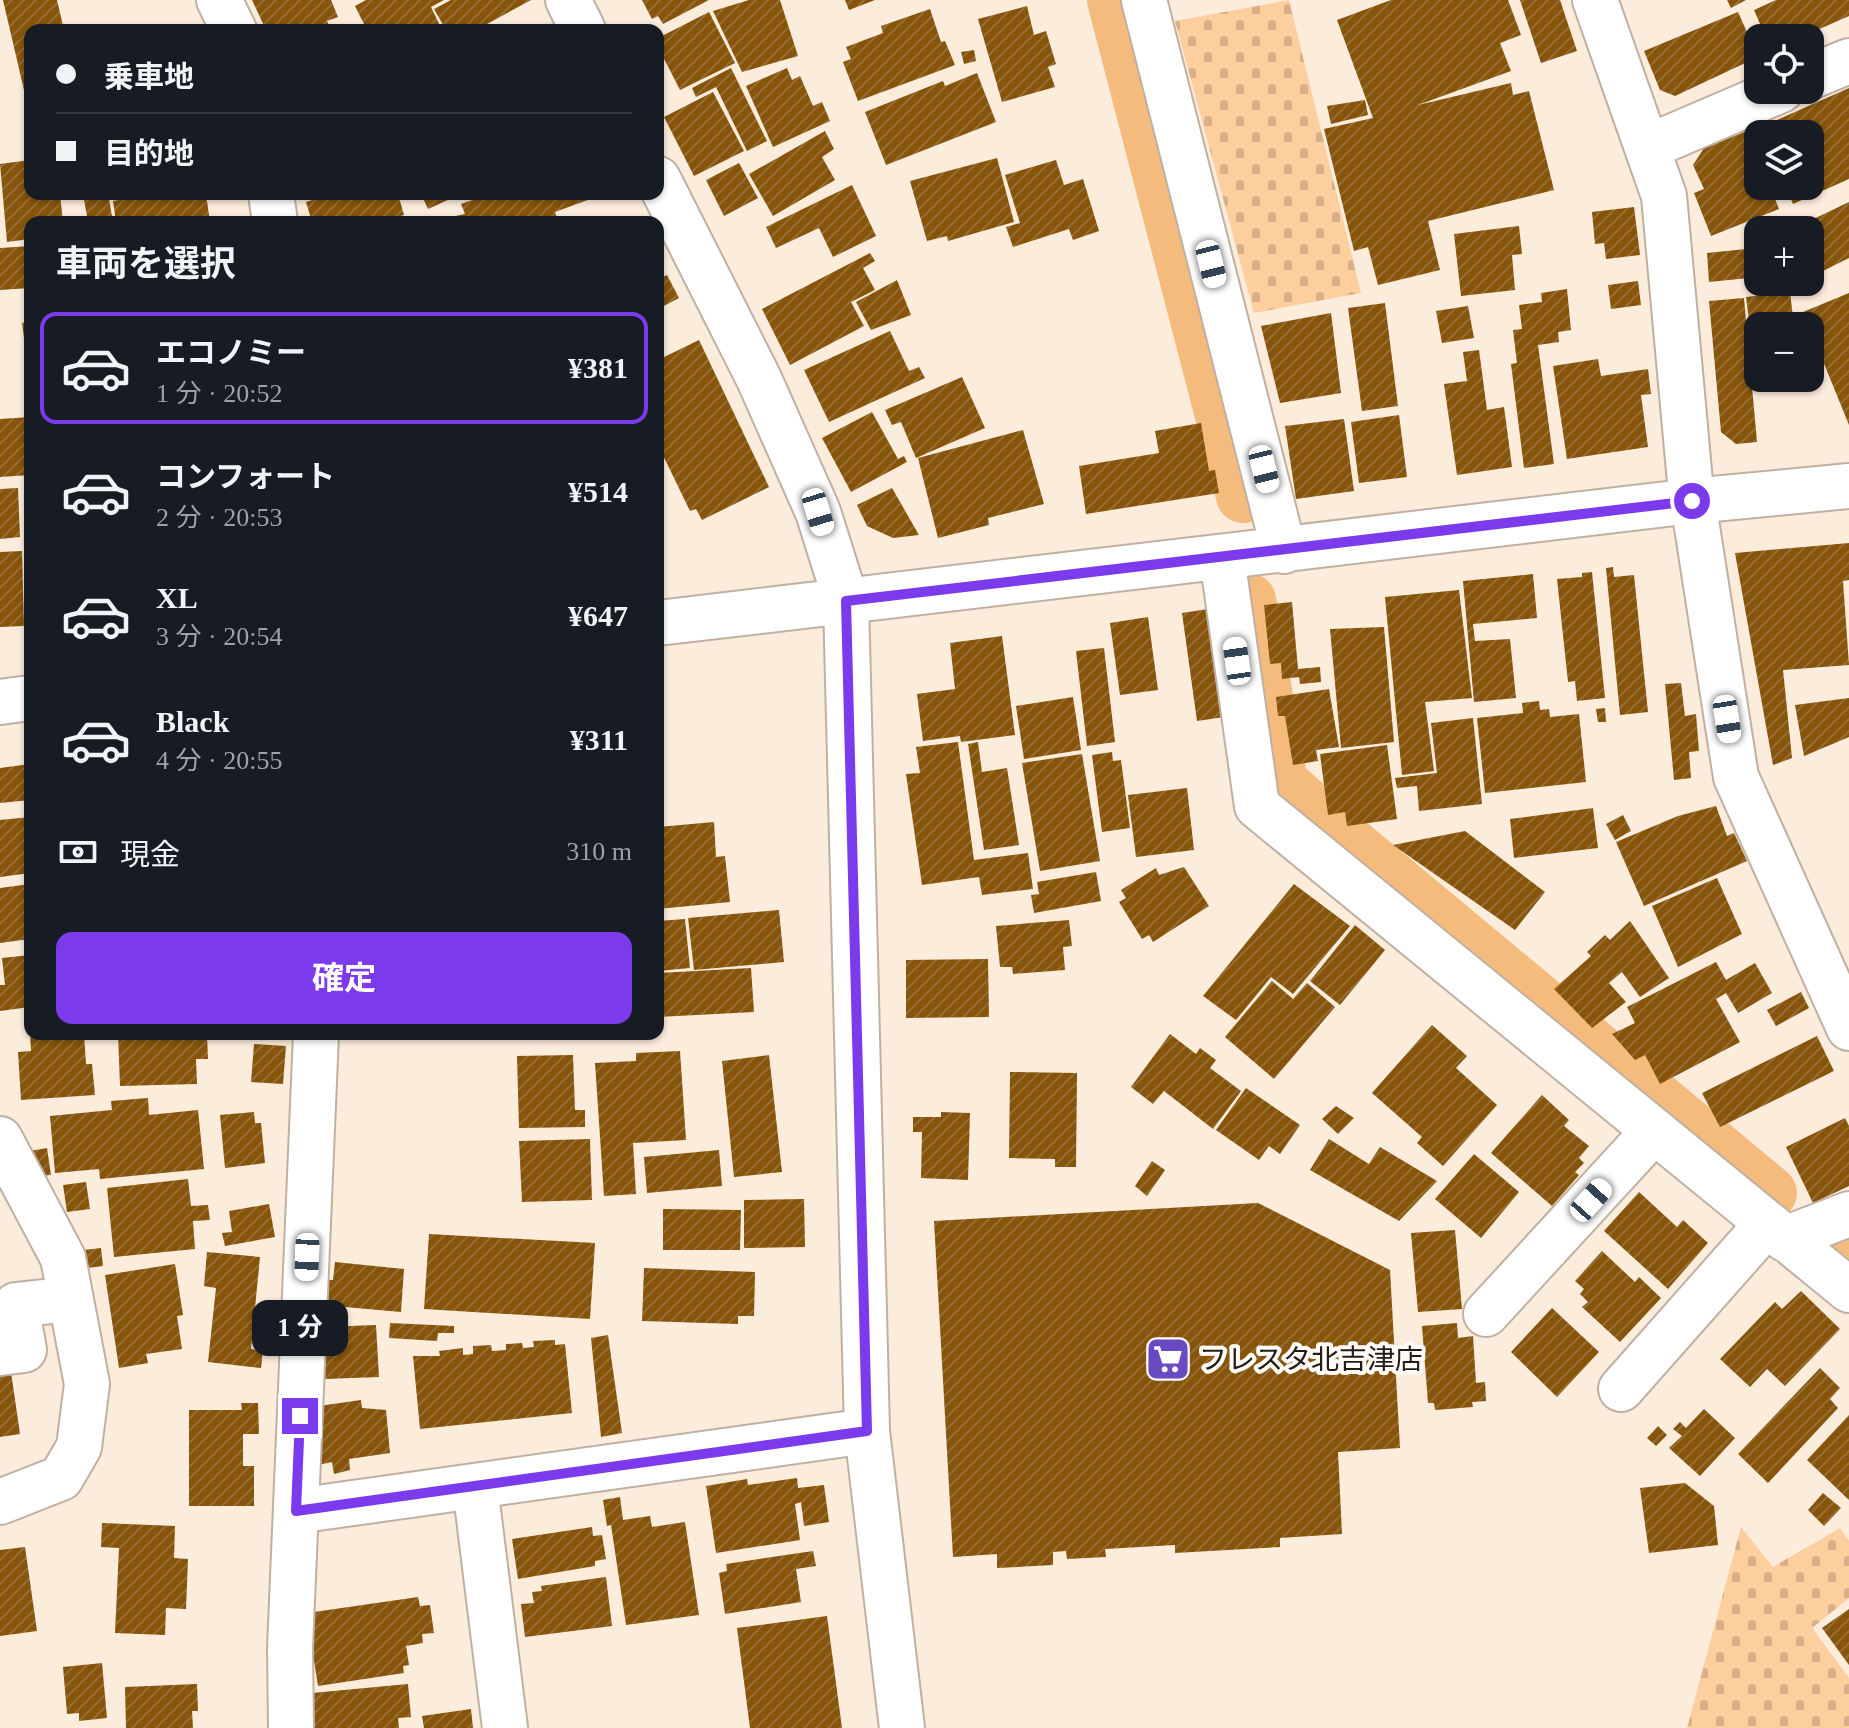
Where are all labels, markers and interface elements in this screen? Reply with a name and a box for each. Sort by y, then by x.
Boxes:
map controls [1744,24,1824,392]
button: locate [1744,24,1824,104]
text: 乗車地 [104,60,194,93]
button: layers [1744,120,1824,200]
text: 目的地 [104,137,194,170]
button: + [1744,216,1824,296]
car [1194,238,1228,290]
text: 車両を選択 [56,244,236,284]
button: − [1744,312,1824,392]
icon: car [60,332,132,404]
text: エコノミー [156,336,306,369]
text: ¥381 [568,351,628,384]
text: 1 分 · 20:52 [156,379,282,408]
car [1247,443,1281,495]
icon: car [60,456,132,528]
text: コンフォート [156,460,335,493]
text: ¥514 [568,475,628,508]
route start [1674,483,1710,519]
car [800,486,836,538]
text: 2 分 · 20:53 [156,503,282,532]
icon: car [60,580,132,652]
text: XL [156,581,198,614]
text: ¥647 [568,599,628,632]
text: 3 分 · 20:54 [156,622,282,651]
car [1222,636,1252,686]
car [1711,693,1743,745]
icon: car [60,704,132,776]
text: Black [156,705,229,738]
text: ¥311 [570,723,628,756]
text: 4 分 · 20:55 [156,746,282,775]
icon: cash [56,830,100,874]
text: 310 m [566,837,632,866]
text: 現金 [120,838,180,871]
button: 確定 [56,932,632,1024]
car [1566,1174,1616,1226]
car [294,1233,320,1281]
callout: 1 分 [252,1300,348,1356]
text: 1 分 [277,1313,323,1342]
supermarket icon: フレスタ北吉津店 [1144,1335,1192,1383]
place label: フレスタ北吉津店 [1199,1344,1423,1375]
route end [282,1398,318,1434]

